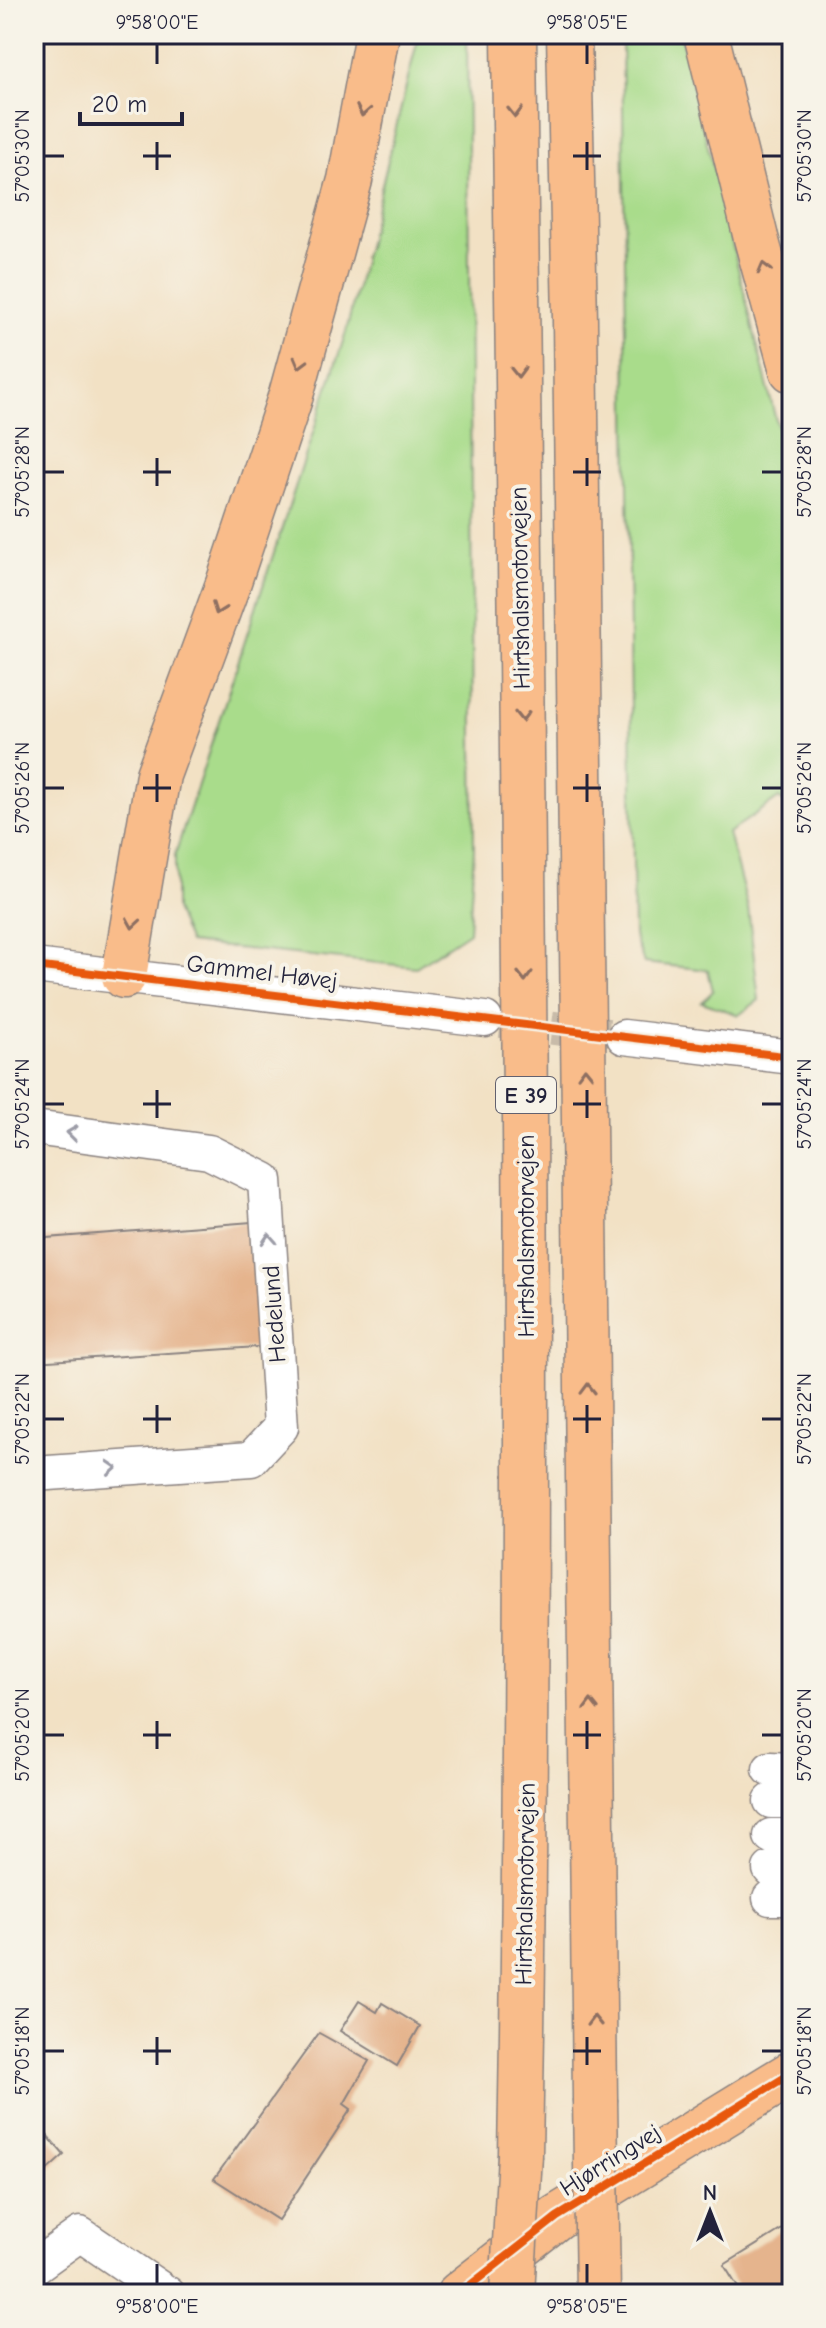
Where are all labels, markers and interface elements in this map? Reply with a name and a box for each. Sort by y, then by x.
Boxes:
text: 9°58'00"E [116,11,198,34]
text: 9°58'05"E [546,11,628,34]
scale bar [80,76,182,126]
text: 20 m [92,90,147,118]
one-way arrow [356,104,373,117]
one-way arrow [506,106,523,119]
text: 57°05'30"N [11,109,34,203]
text: 57°05'30"N [793,109,816,203]
one-way arrow [757,262,773,276]
one-way arrow [293,355,309,369]
one-way arrow [509,366,526,379]
text: 57°05'28"N [11,426,34,518]
text: 57°05'28"N [793,426,816,518]
street label: Hirtshalsmotorvejen [504,486,536,690]
one-way arrow [211,602,228,616]
one-way arrow [513,710,530,723]
text: 57°05'26"N [11,742,34,834]
text: 57°05'26"N [793,742,816,834]
one-way arrow [125,917,142,930]
street label: Gammel Høvej [185,949,339,995]
one-way arrow [516,970,534,983]
text: 57°05'24"N [11,1059,34,1149]
text: 57°05'24"N [793,1059,816,1149]
one-way arrow [576,1066,593,1079]
road number: E 39 [496,1077,556,1113]
one-way arrow [65,1125,78,1142]
street label: Hirtshalsmotorvejen [512,1135,540,1337]
one-way arrow [261,1232,278,1245]
street label: Hedelund [257,1264,291,1364]
text: 57°05'22"N [11,1373,34,1465]
text: 57°05'22"N [793,1373,816,1465]
one-way arrow [579,1382,597,1395]
one-way arrow [106,1460,119,1477]
text: 57°05'20"N [11,1688,34,1782]
text: 57°05'20"N [793,1688,816,1782]
one-way arrow [582,1698,600,1711]
street label: Hirtshalsmotorvejen [509,1782,541,1986]
text: 57°05'18"N [11,2006,34,2096]
text: 57°05'18"N [793,2006,816,2096]
one-way arrow [586,2014,603,2027]
street label: Hjørringvej [554,2118,666,2202]
north arrow [670,2172,750,2252]
text: N [703,2180,717,2206]
text: 9°58'00"E [116,2295,198,2318]
text: 9°58'05"E [546,2295,628,2318]

